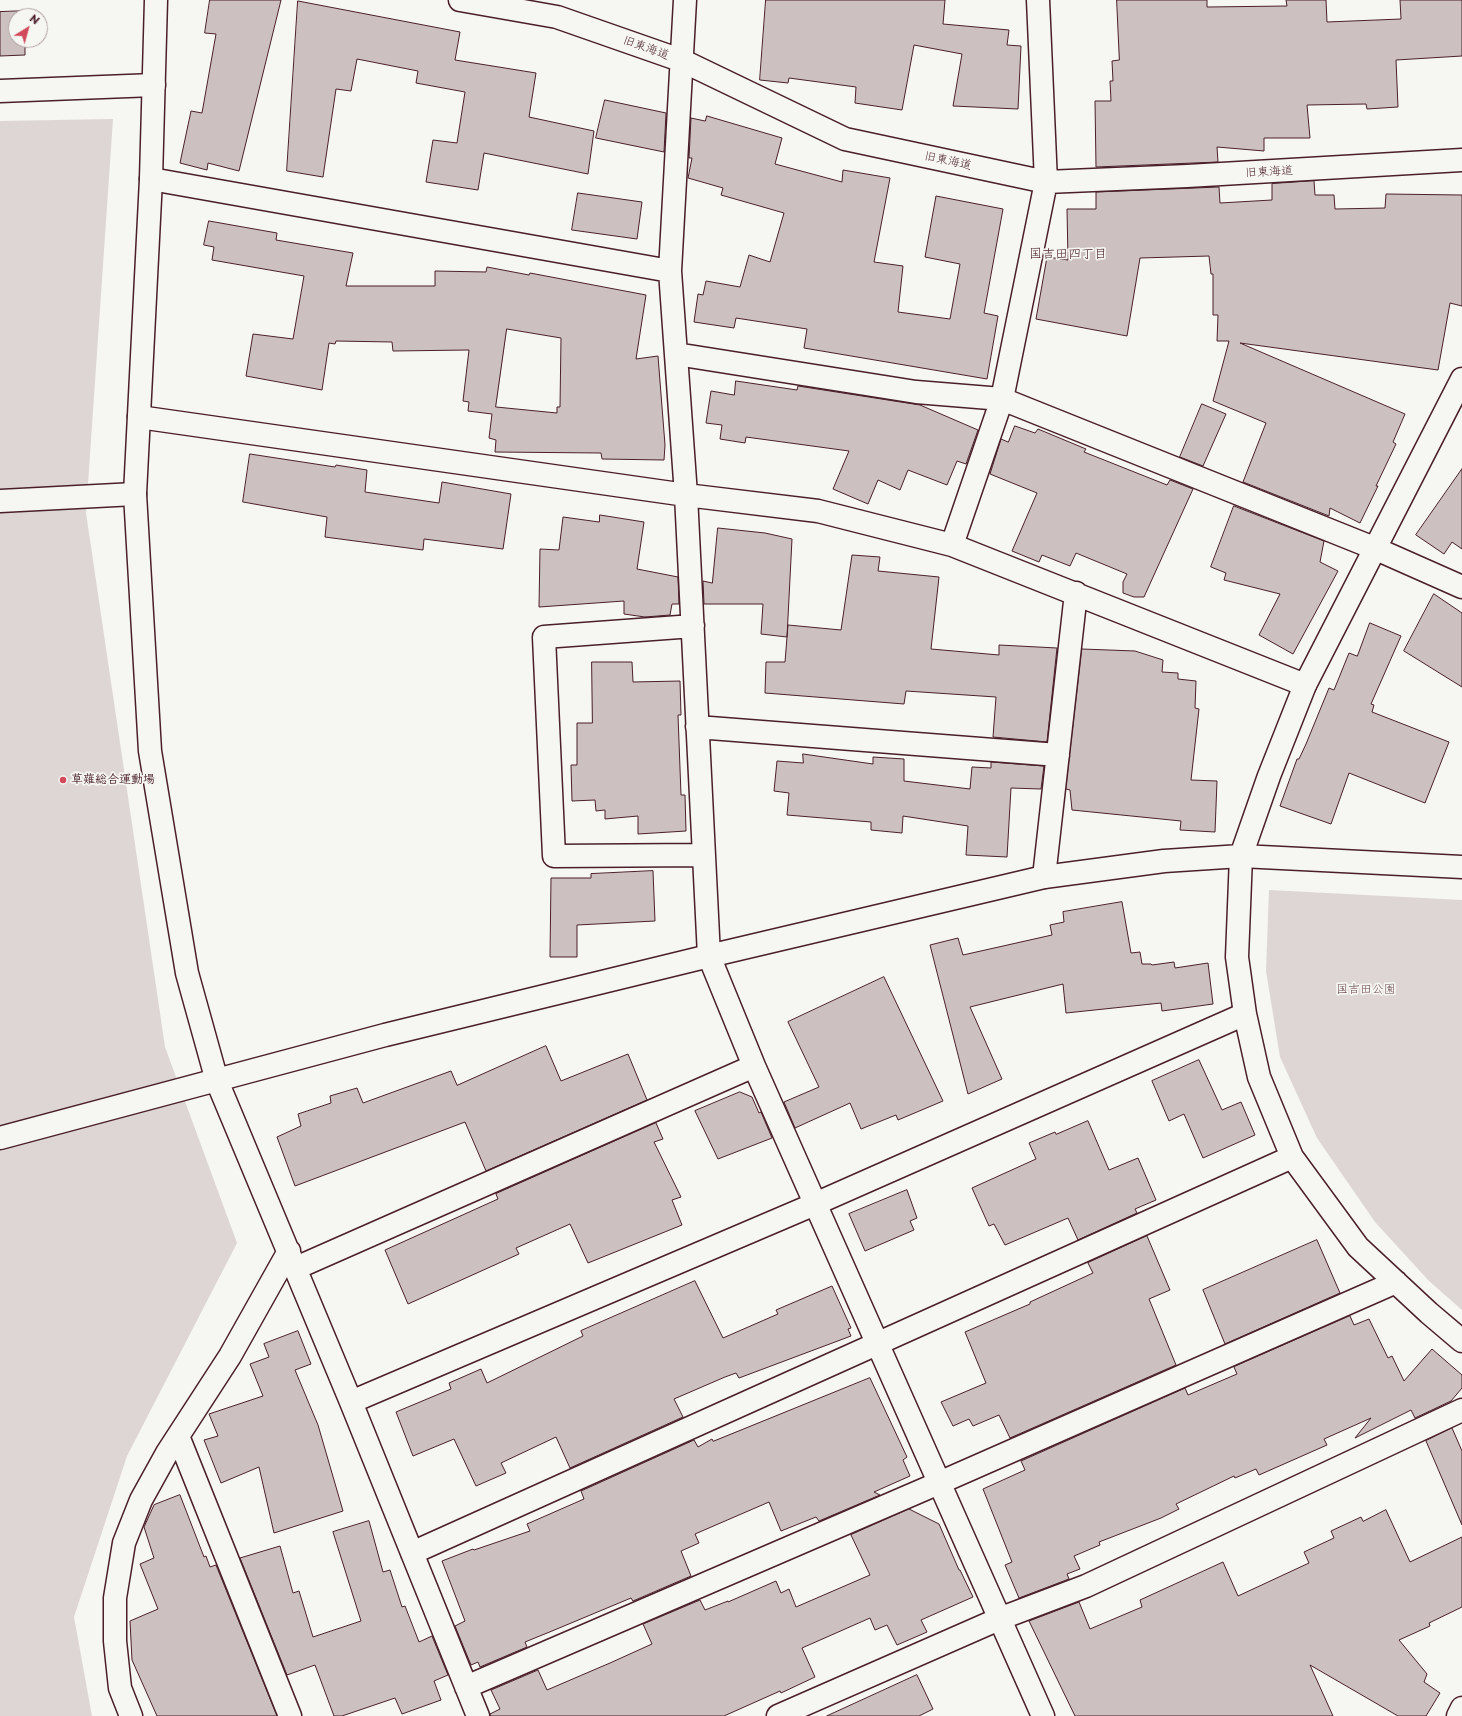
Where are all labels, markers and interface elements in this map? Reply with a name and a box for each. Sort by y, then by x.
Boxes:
north arrow [8,8,48,48]
text: N [26,9,44,28]
street label: 旧東海道 [621,33,671,63]
street label: 旧東海道 [923,149,973,173]
street label: 旧東海道 [1245,164,1293,180]
district label: 国吉田四丁目 [1029,246,1107,262]
place label: 草薙総合運動場 [71,773,155,787]
marker: 草薙総合運動場 [58,775,68,785]
park label: 国吉田公園 [1336,983,1396,997]

